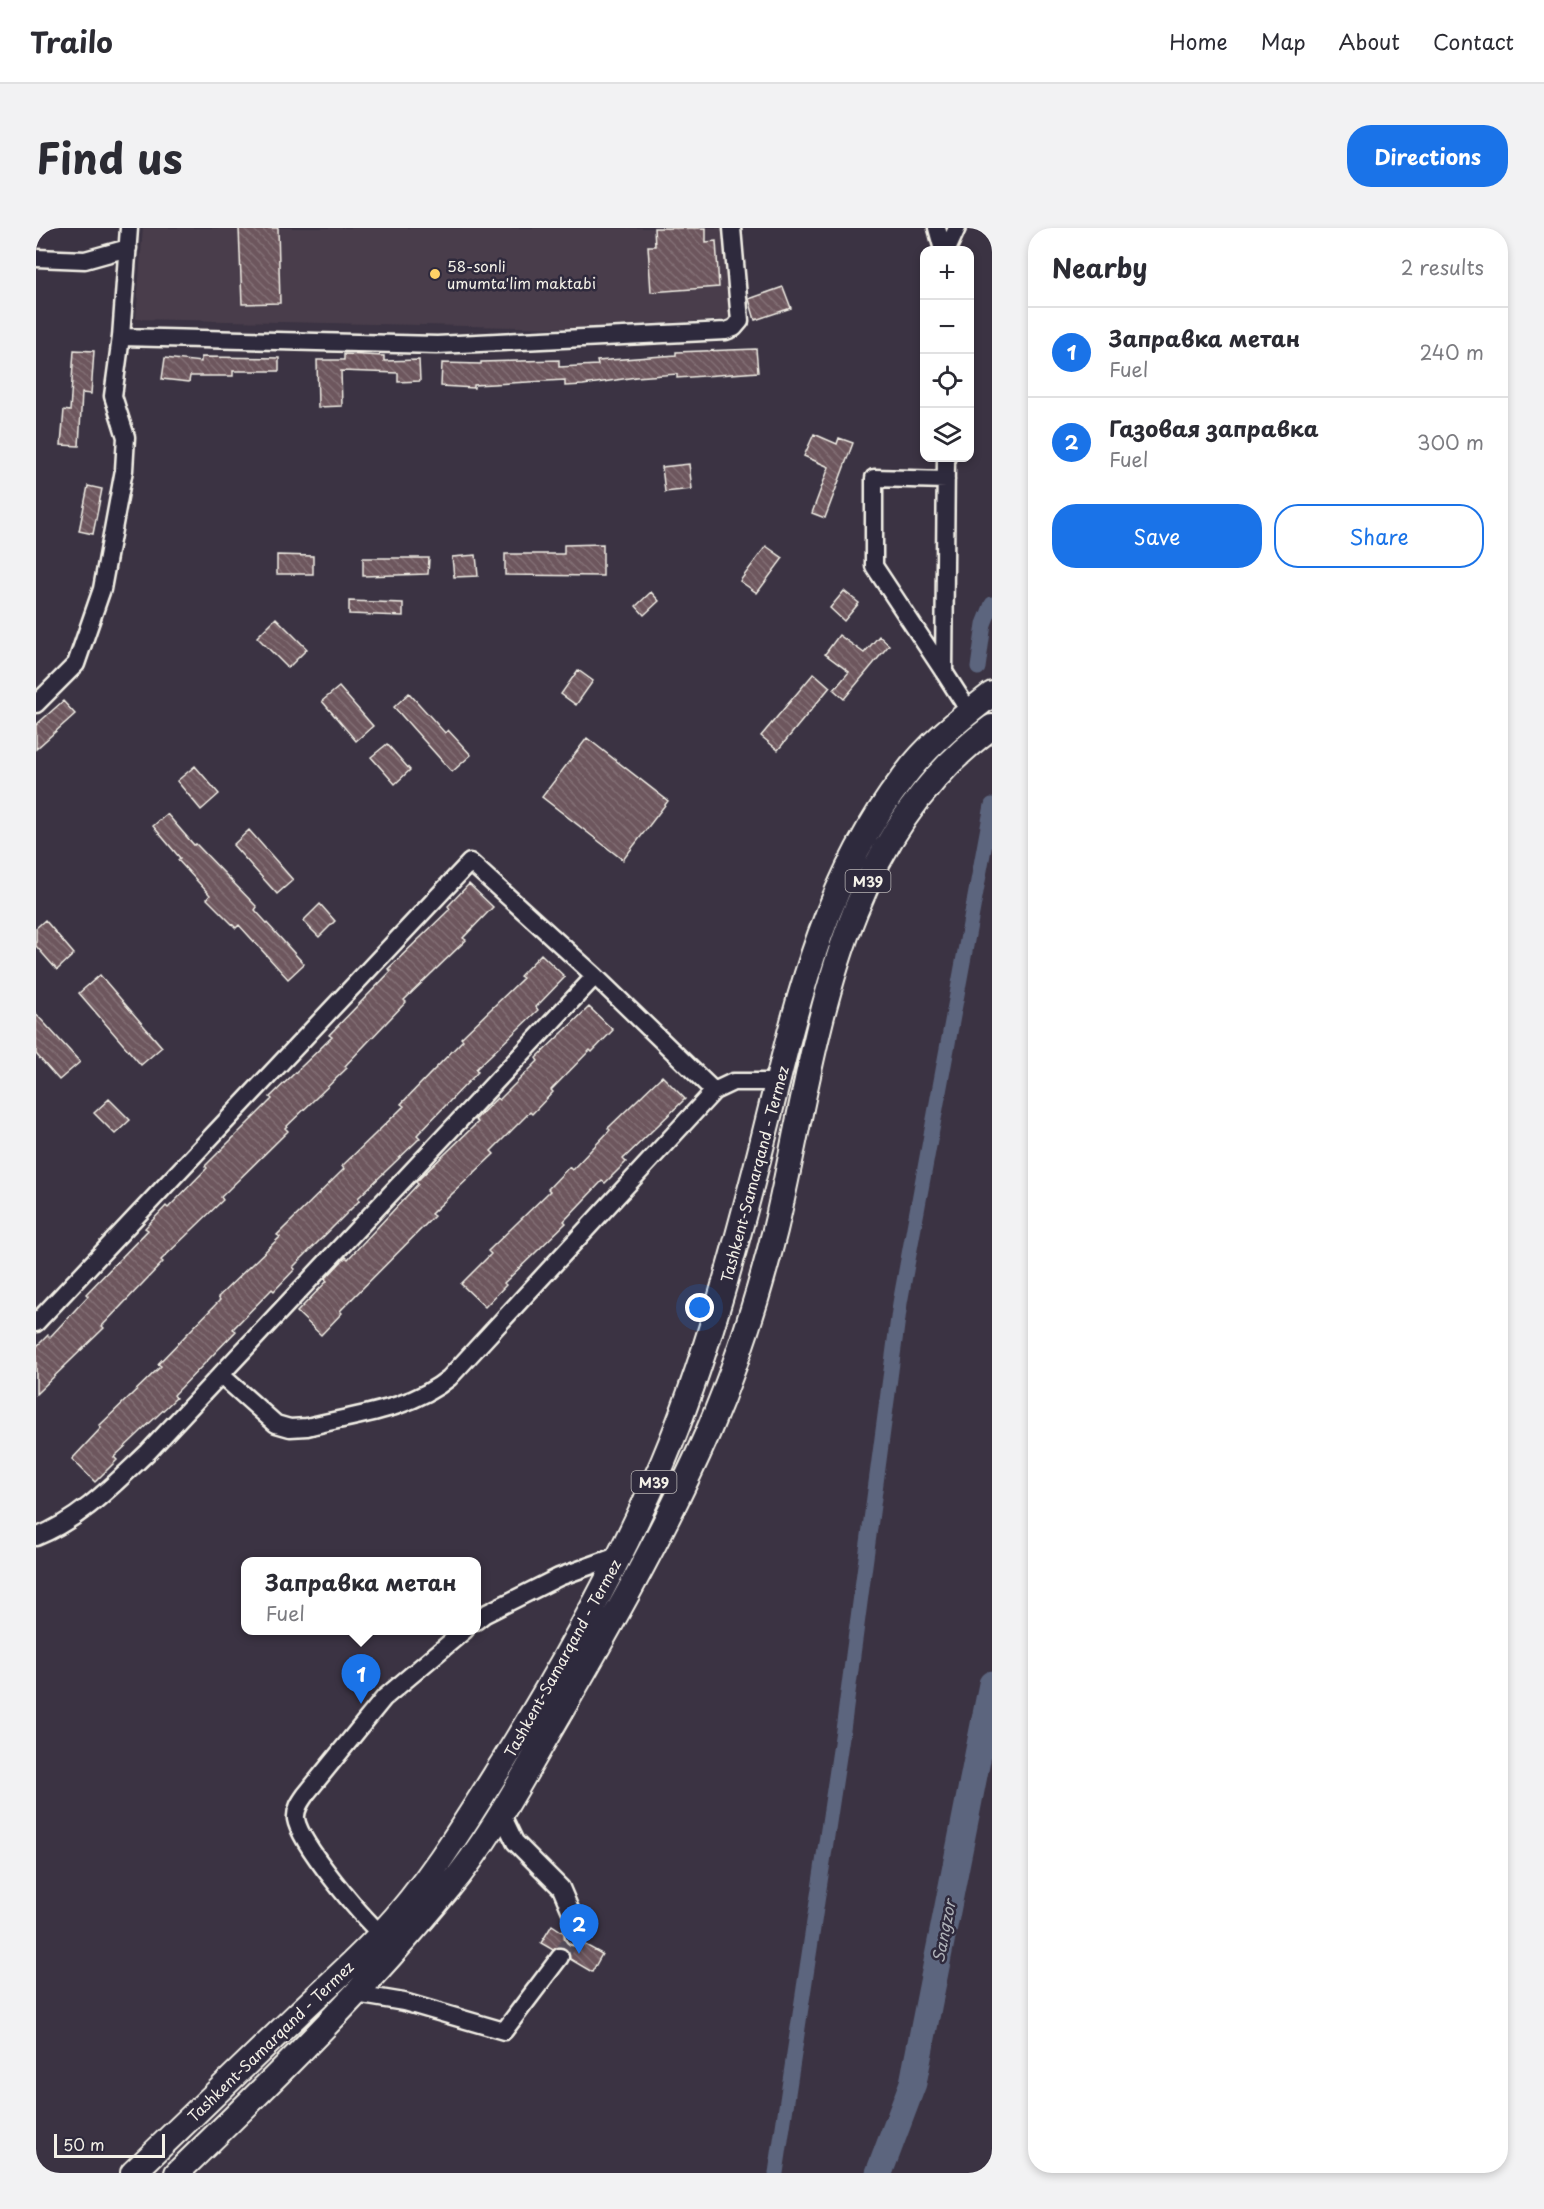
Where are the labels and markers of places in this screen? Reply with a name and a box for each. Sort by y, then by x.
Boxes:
place label: 58-sonli umumta'lim maktabi [447,254,596,294]
marker: 58-sonli umumta'lim maktabi [428,267,442,281]
pin: 1 [342,1654,380,1704]
pin: 2 [560,1904,598,1954]

